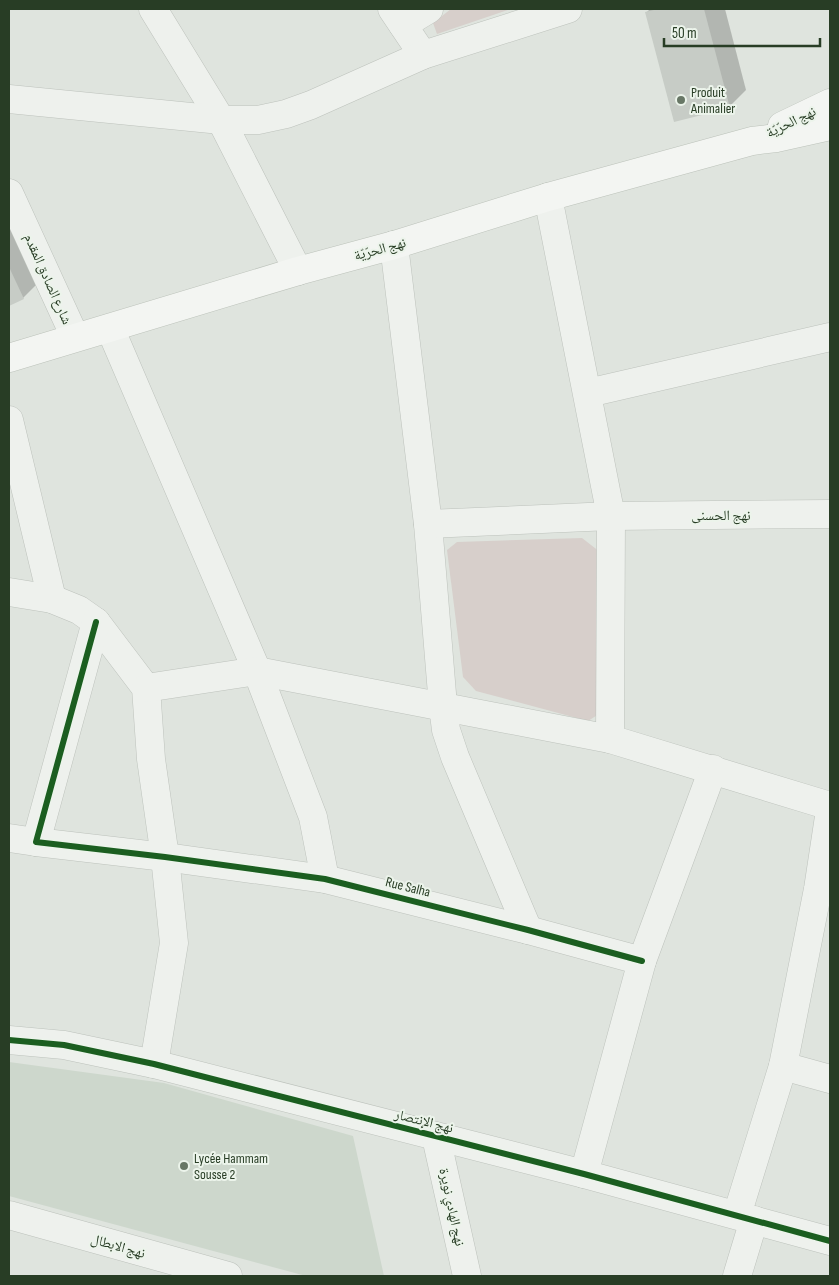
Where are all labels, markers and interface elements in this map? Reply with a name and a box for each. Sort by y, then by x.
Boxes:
scale bar [664,15,820,47]
text: 50 m [672,24,697,43]
place label: Produit Animalier [690,84,735,117]
marker: Produit Animalier [675,94,687,106]
street label: نهج الحرّيّة [763,103,819,142]
street label: شارع الصادق المقدم [19,231,76,327]
street label: نهج الحرّيّة [352,234,408,265]
street label: نهج الحسنى [691,507,751,525]
street label: Rue Salha [384,873,432,901]
street label: نهج الإنتصار [392,1105,455,1138]
place label: Lycée Hammam Sousse 2 [194,1150,268,1183]
marker: Lycée Hammam Sousse 2 [178,1160,190,1172]
street label: نهج الهادي نويرة [433,1167,469,1248]
street label: نهج الابطال [89,1230,147,1263]

